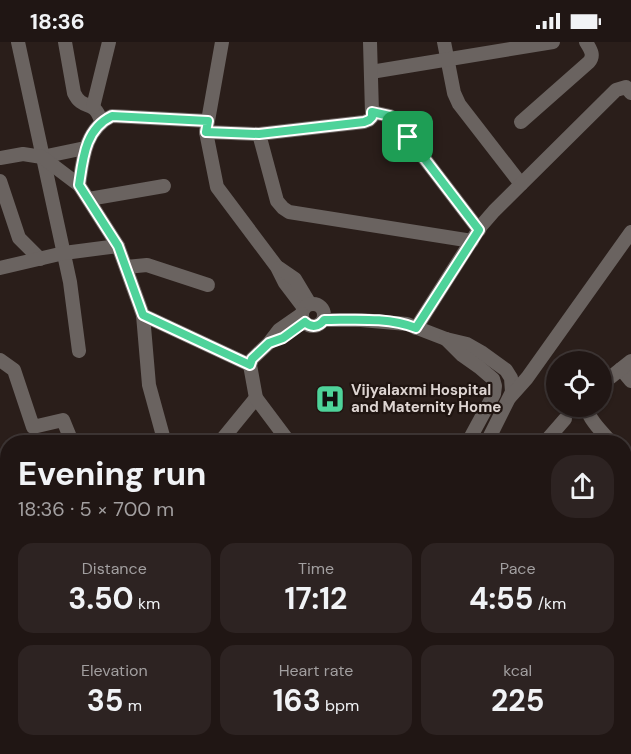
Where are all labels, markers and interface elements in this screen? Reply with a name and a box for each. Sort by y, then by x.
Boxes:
text: 18:36 [30,7,85,36]
pin [382,111,433,162]
icon: arrive [391,120,424,153]
map controls [546,351,612,417]
button: locate [546,351,612,417]
place label: Vijyalaxmi Hospital and Maternity Home [351,380,501,417]
hospital icon: Vijyalaxmi Hospital and Maternity Home [314,383,346,415]
text: Evening run [18,452,206,495]
button: share [551,455,614,518]
text: 18:36 · 5 × 700 m [18,496,174,522]
text: Distance [82,558,147,579]
text: Time [298,558,334,579]
text: Pace [500,558,536,579]
text: 3.50 [68,579,134,618]
text: 17:12 [285,579,347,618]
text: 4:55 [469,579,533,618]
text: km [134,593,160,614]
text: /km [533,593,566,614]
text: Elevation [81,660,148,681]
text: Heart rate [279,660,353,681]
text: kcal [503,660,532,681]
text: 35 [87,681,123,720]
text: 163 [273,681,321,720]
text: 225 [491,681,544,720]
text: m [123,695,142,716]
text: bpm [321,695,359,716]

